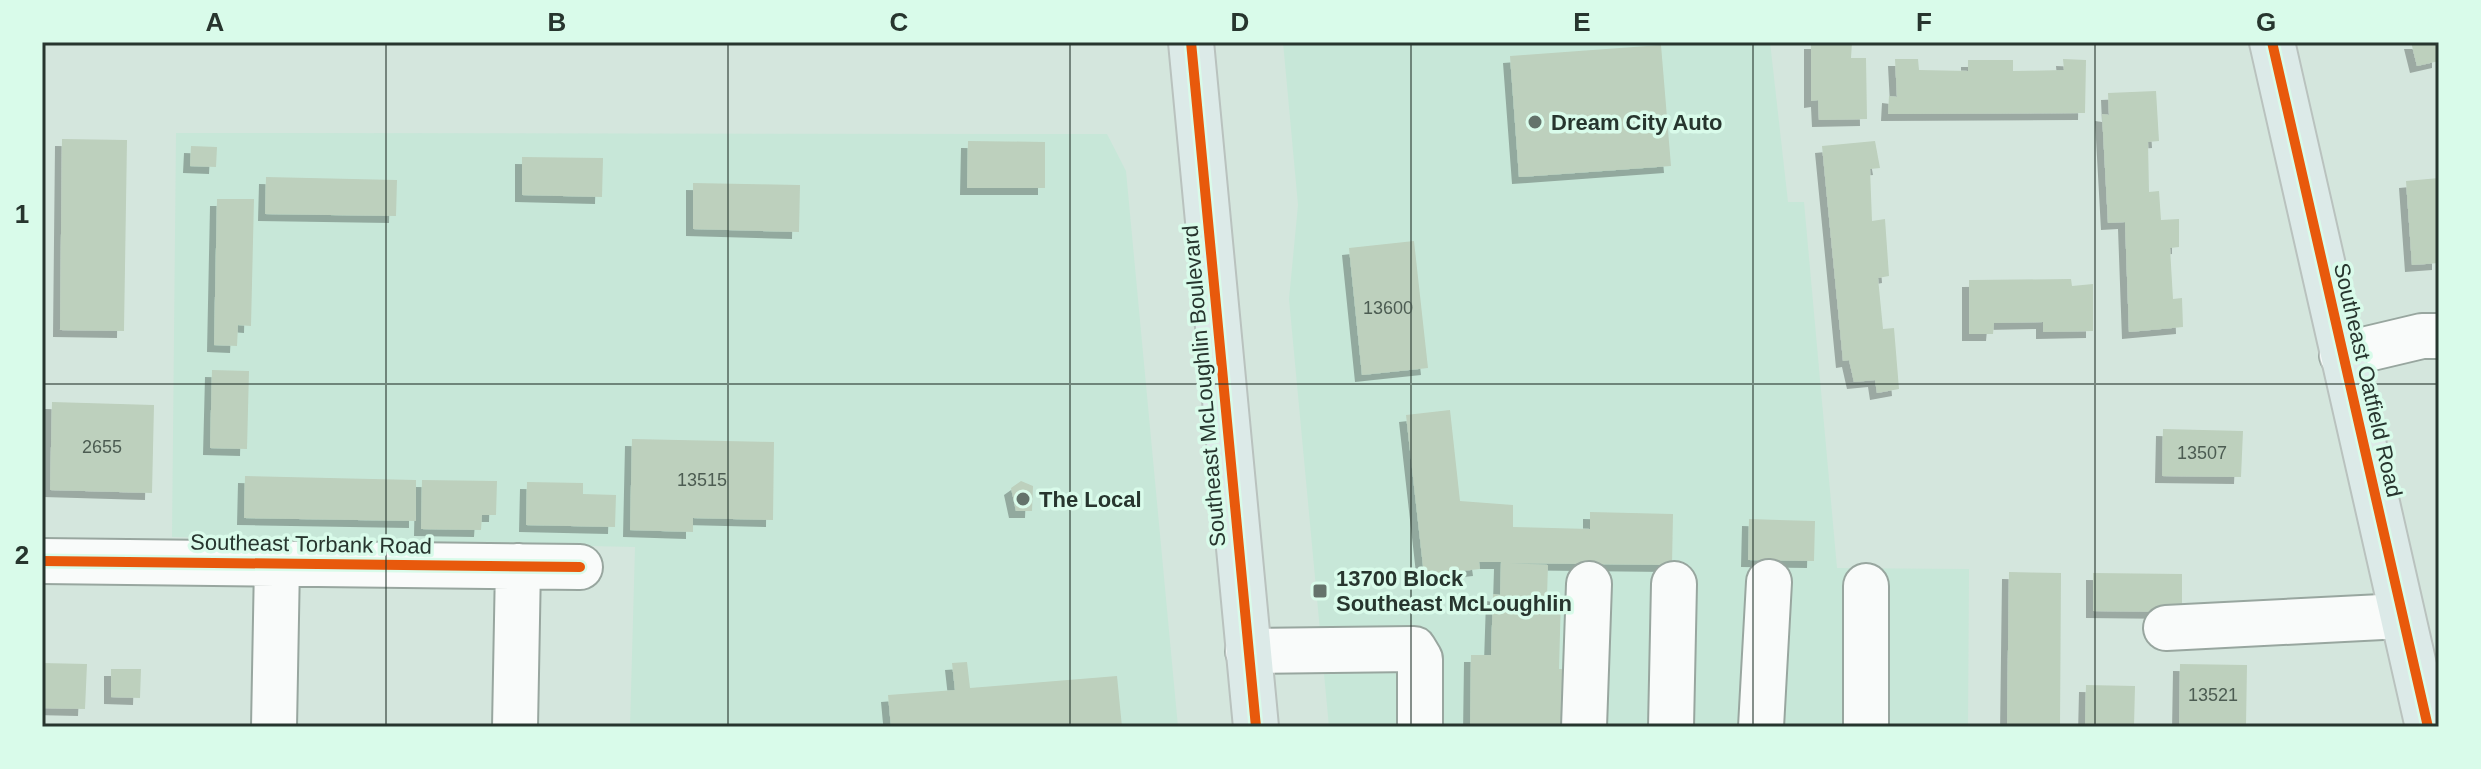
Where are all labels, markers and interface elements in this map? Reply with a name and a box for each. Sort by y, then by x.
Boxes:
text: A [206,7,225,37]
text: B [548,7,566,37]
text: C [890,7,909,37]
text: D [1231,7,1249,37]
text: E [1573,7,1591,37]
text: F [1916,7,1932,37]
text: G [2256,7,2276,37]
place label: Dream City Auto [1551,110,1723,135]
marker: Dream City Auto [1526,113,1544,131]
text: 1 [15,199,29,229]
street label: Southeast McLoughlin Boulevard [1177,224,1231,548]
street label: Southeast Oatfield Road [2329,260,2407,500]
house number: 13600 [1363,298,1413,318]
house number: 2655 [82,437,122,457]
house number: 13507 [2177,443,2227,463]
house number: 13515 [677,470,727,490]
place label: The Local [1039,487,1142,512]
marker: The Local [1014,490,1032,508]
street label: Southeast Torbank Road [190,529,432,559]
text: 2 [15,540,29,570]
place label: 13700 Block Southeast McLoughlin [1336,566,1572,616]
marker: 13700 Block Southeast McLoughlin [1311,582,1329,600]
house number: 13521 [2188,685,2238,705]

